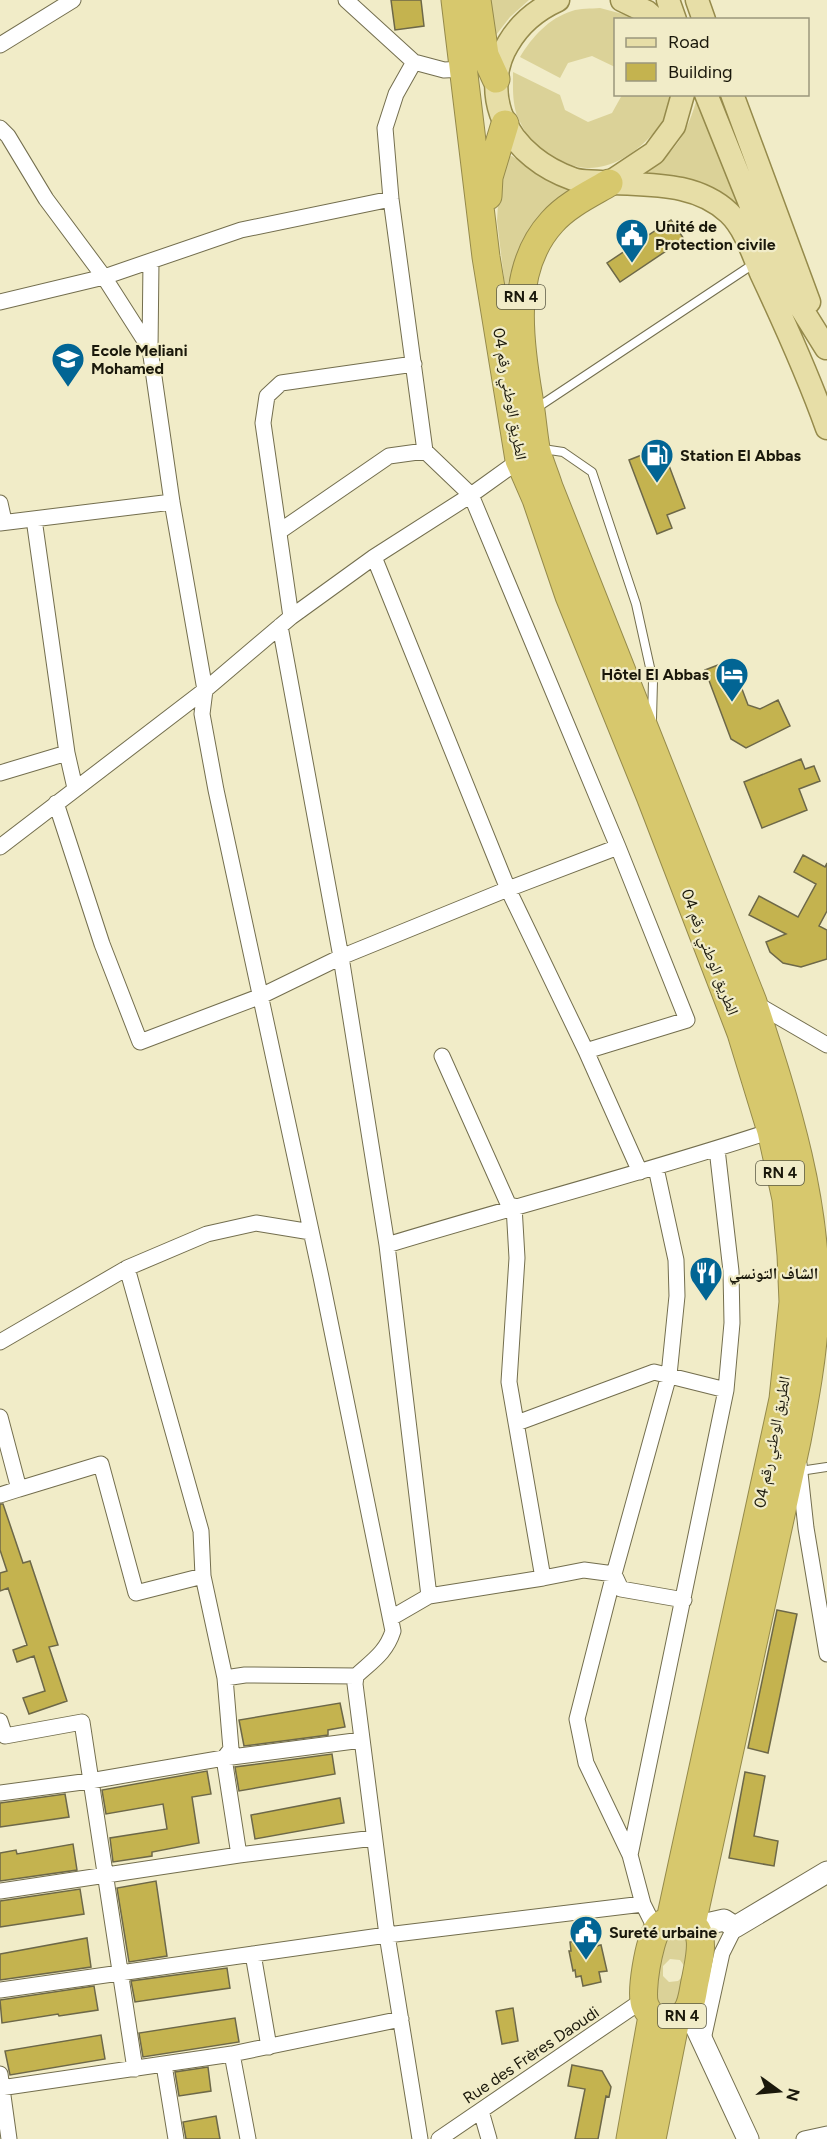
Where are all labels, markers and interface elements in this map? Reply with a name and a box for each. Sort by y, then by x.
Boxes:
legend [614,18,809,96]
text: Road [668,31,709,53]
text: Building [668,61,733,83]
public building icon: Unité de Protection civile [614,217,650,264]
place label: Unité de Protection civile [655,217,776,254]
road number: RN 4 [497,285,545,309]
street label: الطريق الوطني رقم 04 [486,326,531,462]
school or university icon: Ecole Meliani Mohamed [50,341,86,388]
place label: Ecole Meliani Mohamed [91,341,188,378]
fuel station icon: Station El Abbas [639,437,675,484]
place label: Station El Abbas [680,446,802,465]
hotel icon: Hôtel El Abbas [714,656,750,703]
place label: Hôtel El Abbas [601,665,710,684]
street label: الطريق الوطني رقم 04 [674,886,743,1019]
road number: RN 4 [756,1161,804,1185]
restaurant icon: الشاف التونسي [688,1255,724,1302]
place label: الشاف التونسي [729,1264,818,1285]
street label: الطريق الوطني رقم 04 [750,1375,797,1510]
public building icon: Sureté urbaine [568,1914,604,1961]
place label: Sureté urbaine [609,1923,717,1942]
street label: Rue des Frères Daoudi [459,2002,603,2108]
road number: RN 4 [658,2004,706,2028]
north arrow [749,2061,809,2121]
text: N [782,2086,804,2103]

